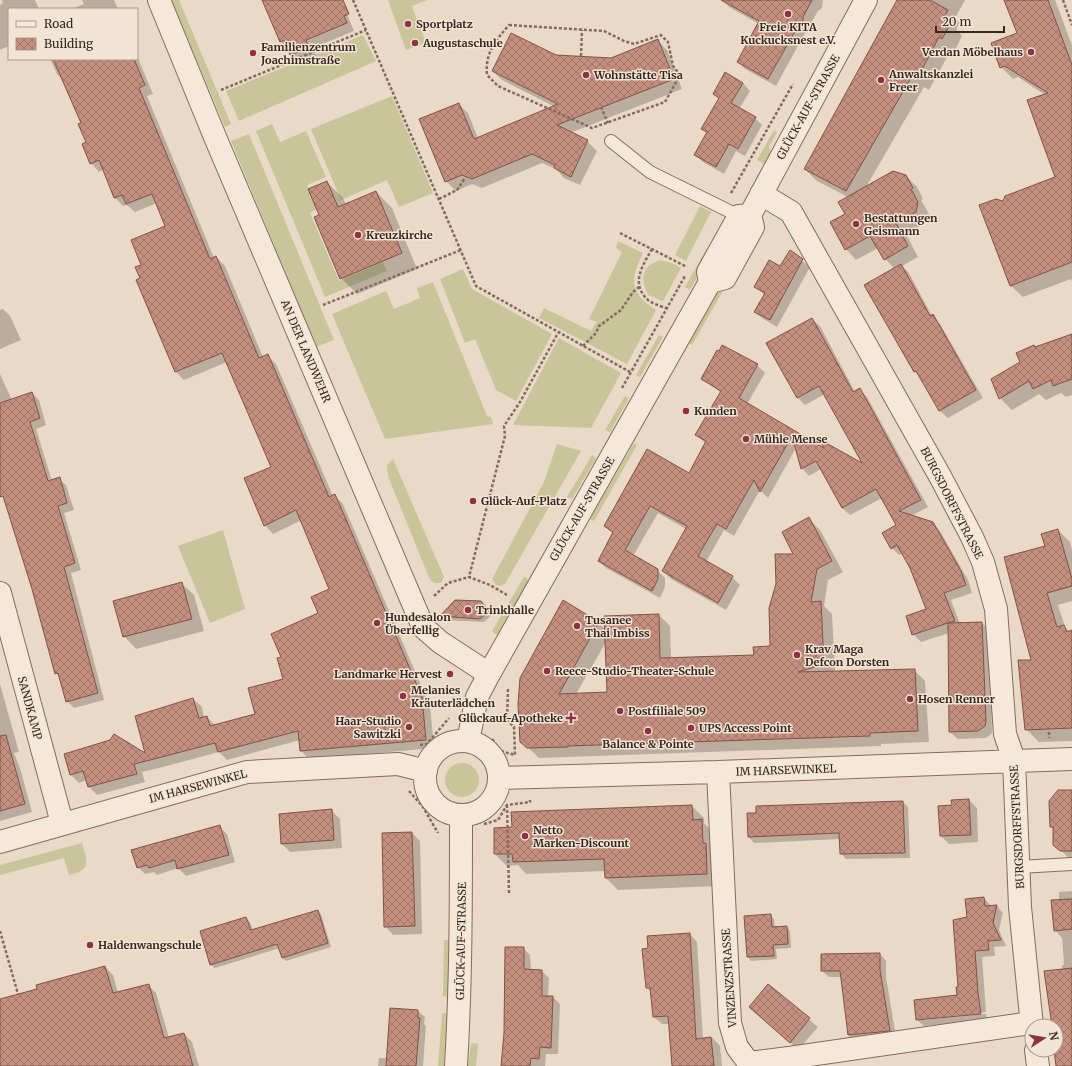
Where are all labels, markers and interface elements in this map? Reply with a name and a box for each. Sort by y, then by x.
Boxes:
legend [8,8,138,60]
scale bar [936,8,1004,34]
marker: Freie KITA Kuckucksnest e.V. [783,9,793,19]
text: 20 m [942,14,971,29]
text: Road [44,16,73,31]
place label: Sportplatz [416,17,473,31]
marker: Sportplatz [403,19,413,29]
place label: Freie KITA Kuckucksnest e.V. [740,20,836,47]
text: Building [44,36,94,51]
place label: Augustaschule [422,36,503,50]
marker: Augustaschule [410,38,420,48]
place label: Familienzentrum Joachimstraße [260,40,356,67]
place label: Verdan Möbelhaus [921,45,1023,59]
marker: Verdan Möbelhaus [1026,47,1036,57]
marker: Familienzentrum Joachimstraße [248,48,258,58]
street label: GLÜCK-AUF-STRASSE [773,52,843,162]
place label: Anwaltskanzlei Freer [888,67,973,94]
place label: Wohnstätte Tisa [593,68,683,82]
marker: Wohnstätte Tisa [581,70,591,80]
marker: Anwaltskanzlei Freer [876,75,886,85]
place label: Bestattungen Geismann [864,211,938,238]
marker: Bestattungen Geismann [851,219,861,229]
place label: Kreuzkirche [366,228,433,242]
marker: Kreuzkirche [353,230,363,240]
street label: AN DER LANDWEHR [278,296,334,405]
place label: Kunden [694,404,737,418]
marker: Kunden [681,406,691,416]
place label: Mühle Mense [754,432,828,446]
marker: Mühle Mense [741,434,751,444]
street label: BURGSDORFFSTRASSE [918,445,986,561]
street label: GLÜCK-AUF-STRASSE [547,455,617,563]
place label: Glück-Auf-Platz [481,494,567,508]
marker: Glück-Auf-Platz [468,496,478,506]
place label: Trinkhalle [476,603,534,617]
marker: Trinkhalle [463,605,473,615]
place label: Hundesalon Überfellig [385,610,451,637]
place label: Tusanee Thai Imbiss [585,613,650,640]
marker: Hundesalon Überfellig [372,618,382,628]
marker: Tusanee Thai Imbiss [572,621,582,631]
place label: Krav Maga Defcon Dorsten [805,642,890,669]
marker: Krav Maga Defcon Dorsten [792,650,802,660]
place label: Reece-Studio-Theater-Schule [555,664,714,678]
marker: Reece-Studio-Theater-Schule [542,666,552,676]
place label: Landmarke Hervest [334,667,443,681]
marker: Landmarke Hervest [445,669,455,679]
street label: SANDKAMP [15,675,45,741]
place label: Melanies Kräuterlädchen [411,683,495,710]
marker: Melanies Kräuterlädchen [398,691,408,701]
place label: Hosen Renner [918,692,995,706]
marker: Hosen Renner [905,694,915,704]
place label: Postfiliale 509 [628,704,706,718]
marker: Postfiliale 509 [615,706,625,716]
place label: Glückauf-Apotheke [458,711,563,725]
marker: Glückauf-Apotheke [566,713,576,723]
place label: Haar-Studio Sawitzki [335,714,401,741]
place label: UPS Access Point [699,721,792,735]
marker: Haar-Studio Sawitzki [404,722,414,732]
marker: UPS Access Point [686,723,696,733]
marker: Balance & Pointe [643,726,653,736]
place label: Balance & Pointe [602,737,694,751]
street label: IM HARSEWINKEL [735,761,837,779]
street label: BURGSDORFFSTRASSE [1007,765,1027,889]
street label: IM HARSEWINKEL [147,766,249,806]
place label: Netto Marken-Discount [533,823,630,850]
marker: Netto Marken-Discount [520,831,530,841]
street label: GLÜCK-AUF-STRASSE [453,882,469,1000]
street label: VINZENZSTRASSE [719,928,740,1029]
place label: Haldenwangschule [98,938,202,952]
marker: Haldenwangschule [85,940,95,950]
north arrow [1024,1018,1064,1058]
text: N [1046,1030,1062,1042]

